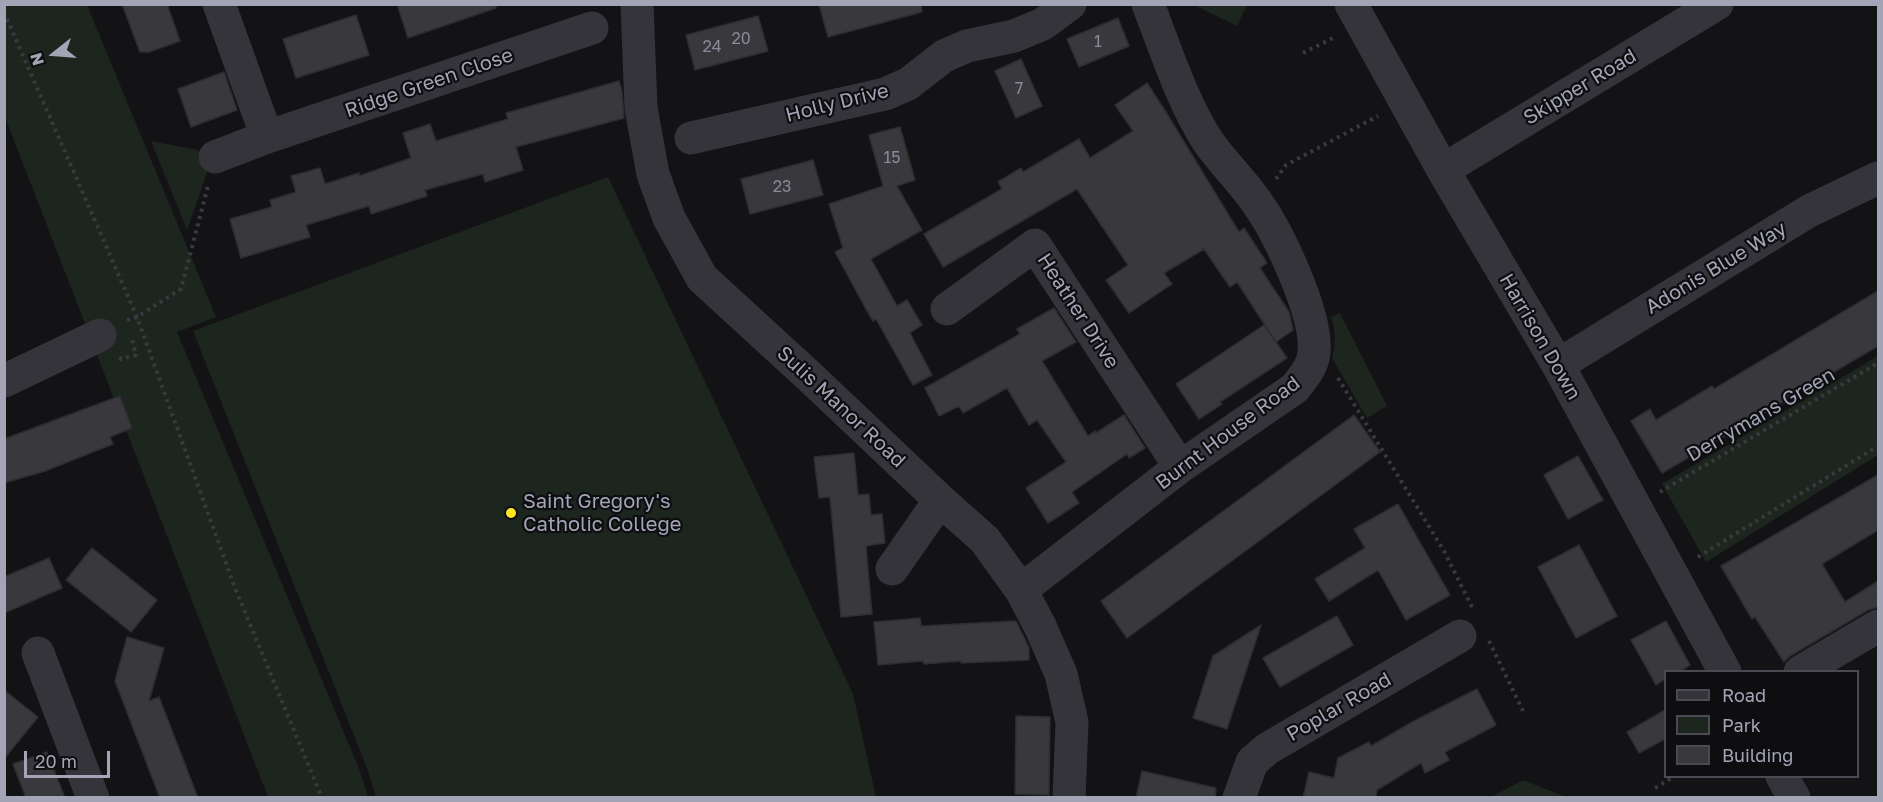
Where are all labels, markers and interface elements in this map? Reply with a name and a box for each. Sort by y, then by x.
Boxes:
north arrow [24,24,84,84]
house number: 20 [731,29,751,49]
house number: 1 [1094,32,1102,52]
house number: 24 [702,37,722,57]
street label: Ridge Green Close [342,43,516,123]
street label: Skipper Road [1519,44,1641,130]
text: N [25,51,48,68]
street label: Holly Drive [783,79,891,127]
house number: 7 [1015,79,1023,99]
house number: 15 [883,148,901,168]
house number: 23 [773,177,791,197]
street label: Adonis Blue Way [1641,217,1791,319]
street label: Heather Drive [1032,249,1124,373]
street label: Harrison Down [1494,270,1586,404]
street label: Sulis Manor Road [772,341,910,473]
street label: Derrymans Green [1683,363,1839,467]
street label: Burnt House Road [1151,371,1305,495]
place label: Saint Gregory's Catholic College [523,490,681,537]
marker: Saint Gregory's Catholic College [504,506,518,520]
street label: Poplar Road [1282,667,1396,747]
legend [1664,670,1859,778]
text: Road [1722,684,1766,706]
text: Park [1722,714,1761,736]
scale bar [27,739,112,777]
text: Building [1722,744,1793,766]
text: 20 m [35,750,77,772]

